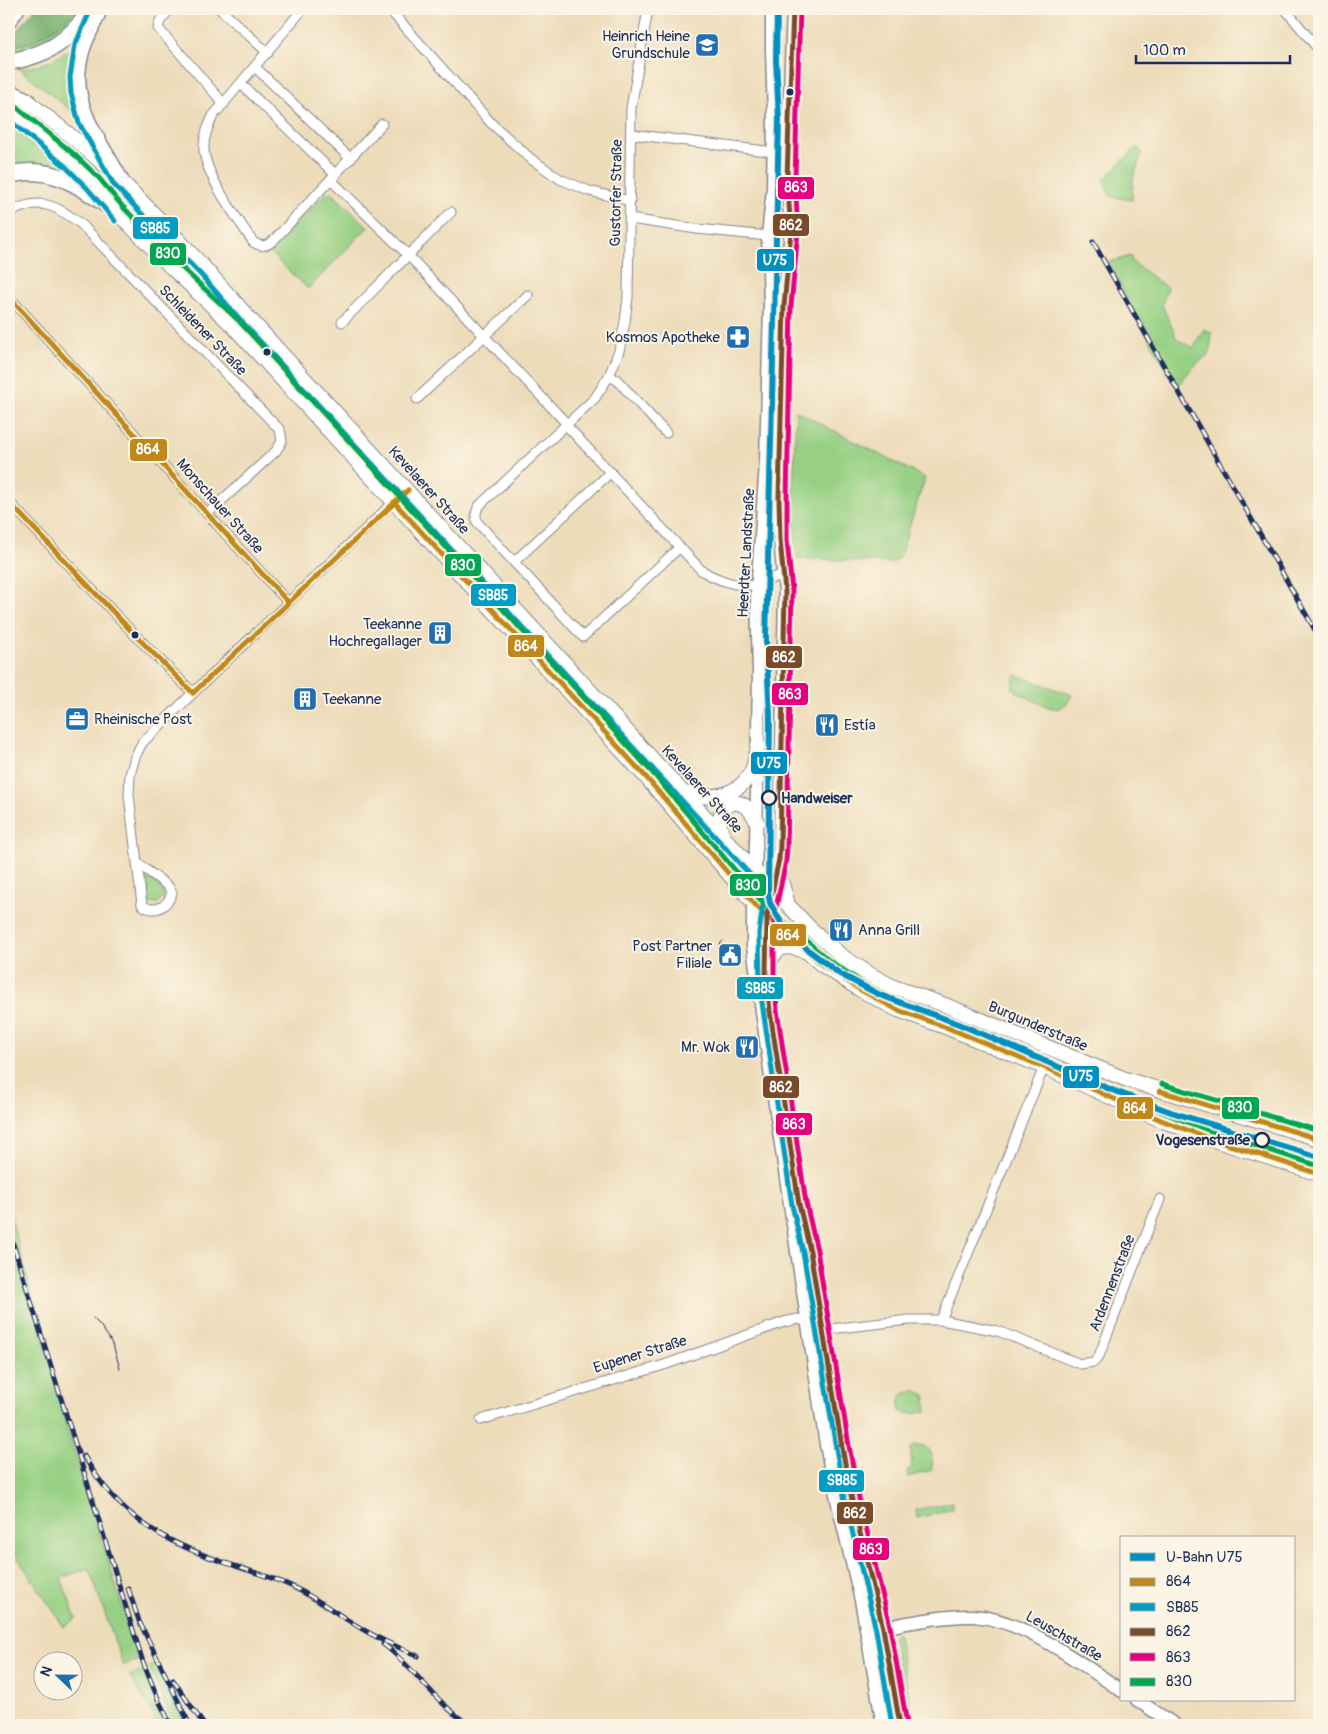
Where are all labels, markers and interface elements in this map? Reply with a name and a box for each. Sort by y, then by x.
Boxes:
place label: Heinrich Heine Grundschule [602,27,691,63]
school or university icon: Heinrich Heine Grundschule [694,32,720,58]
scale bar [1136,32,1289,64]
text: 100 m [1143,41,1186,60]
unlabelled marker [785,87,795,97]
street label: Gustorfer Straße [606,138,627,247]
line badge: 863 [777,176,815,200]
text: 863 [784,179,808,196]
line badge: 862 [772,213,810,237]
line badge: SB85 [132,216,179,240]
text: 862 [779,217,803,234]
text: SB85 [140,220,171,237]
line badge: 830 [149,242,187,266]
text: 830 [156,245,181,262]
line badge: U75 [756,248,795,272]
text: U75 [763,252,788,269]
street label: Schleidener Straße [155,281,251,380]
pharmacy icon: Kosmos Apotheke [725,324,751,350]
place label: Kosmos Apotheke [606,328,721,347]
unlabelled marker [262,347,272,357]
line badge: 864 [129,438,168,462]
text: 864 [136,441,161,458]
street label: Kevelaerer Straße [384,442,474,539]
street label: Monschauer Straße [172,455,268,558]
street label: Heerdter Landstraße [734,487,759,618]
line badge: 830 [444,553,482,577]
text: 830 [451,557,476,574]
line badge: SB85 [470,583,517,607]
text: SB85 [478,587,509,604]
place label: Teekanne Hochregallager [328,615,423,651]
building icon: Teekanne Hochregallager [427,620,453,646]
unlabelled marker [130,630,140,640]
line badge: 864 [507,634,545,658]
text: 864 [514,638,539,655]
line badge: 862 [765,645,803,669]
text: 862 [772,649,796,666]
line badge: 863 [771,682,809,706]
building icon: Teekanne [292,686,318,712]
text: 863 [778,686,802,703]
place label: Teekanne [322,690,382,709]
office icon: Rheinische Post [64,706,90,732]
place label: Rheinische Post [94,710,193,729]
restaurant icon: Estía [814,712,840,738]
place label: Estía [844,716,876,735]
street label: Kevelaerer Straße [657,741,747,838]
line badge: U75 [750,751,788,775]
text: U75 [757,755,782,772]
place label: Handweiser [781,789,853,808]
marker: Handweiser [761,790,777,806]
line badge: 830 [729,873,767,897]
text: 830 [736,877,761,894]
restaurant icon: Anna Grill [828,917,854,943]
place label: Anna Grill [858,921,920,940]
line badge: 864 [769,923,807,947]
text: 864 [776,927,801,944]
place label: Post Partner Filiale [632,937,713,973]
public building icon: Post Partner Filiale [717,942,743,968]
line badge: SB85 [736,976,784,1000]
text: SB85 [745,980,776,997]
street label: Burgunderstraße [985,997,1091,1056]
restaurant icon: Mr. Wok [734,1034,760,1060]
place label: Mr. Wok [681,1038,731,1057]
line badge: U75 [1062,1065,1100,1089]
text: U75 [1069,1068,1094,1085]
line badge: 862 [762,1075,800,1099]
text: 862 [769,1079,793,1096]
line badge: 864 [1116,1096,1154,1120]
line badge: 830 [1221,1096,1260,1120]
text: 830 [1228,1099,1253,1116]
text: 864 [1123,1100,1148,1117]
line badge: 863 [775,1112,813,1136]
text: 863 [782,1116,806,1133]
place label: Vogesenstraße [1155,1131,1251,1150]
marker: Vogesenstraße [1254,1132,1270,1148]
street label: Ardennenstraße [1085,1231,1140,1334]
street label: Eupener Straße [591,1331,690,1378]
line badge: SB85 [818,1469,865,1493]
text: SB85 [827,1472,858,1489]
line badge: 862 [836,1501,874,1525]
text: 862 [843,1505,867,1522]
legend [1120,1536,1296,1702]
line badge: 863 [852,1537,890,1561]
text: 863 [859,1541,883,1558]
text: U-Bahn U75 [1166,1548,1243,1567]
text: 864 [1166,1572,1191,1591]
text: SB85 [1166,1598,1199,1617]
street label: Leuschstraße [1022,1607,1106,1666]
text: 862 [1166,1622,1191,1641]
text: 863 [1166,1648,1191,1667]
north arrow [32,1652,82,1702]
text: N [37,1664,56,1679]
text: 830 [1166,1672,1192,1691]

